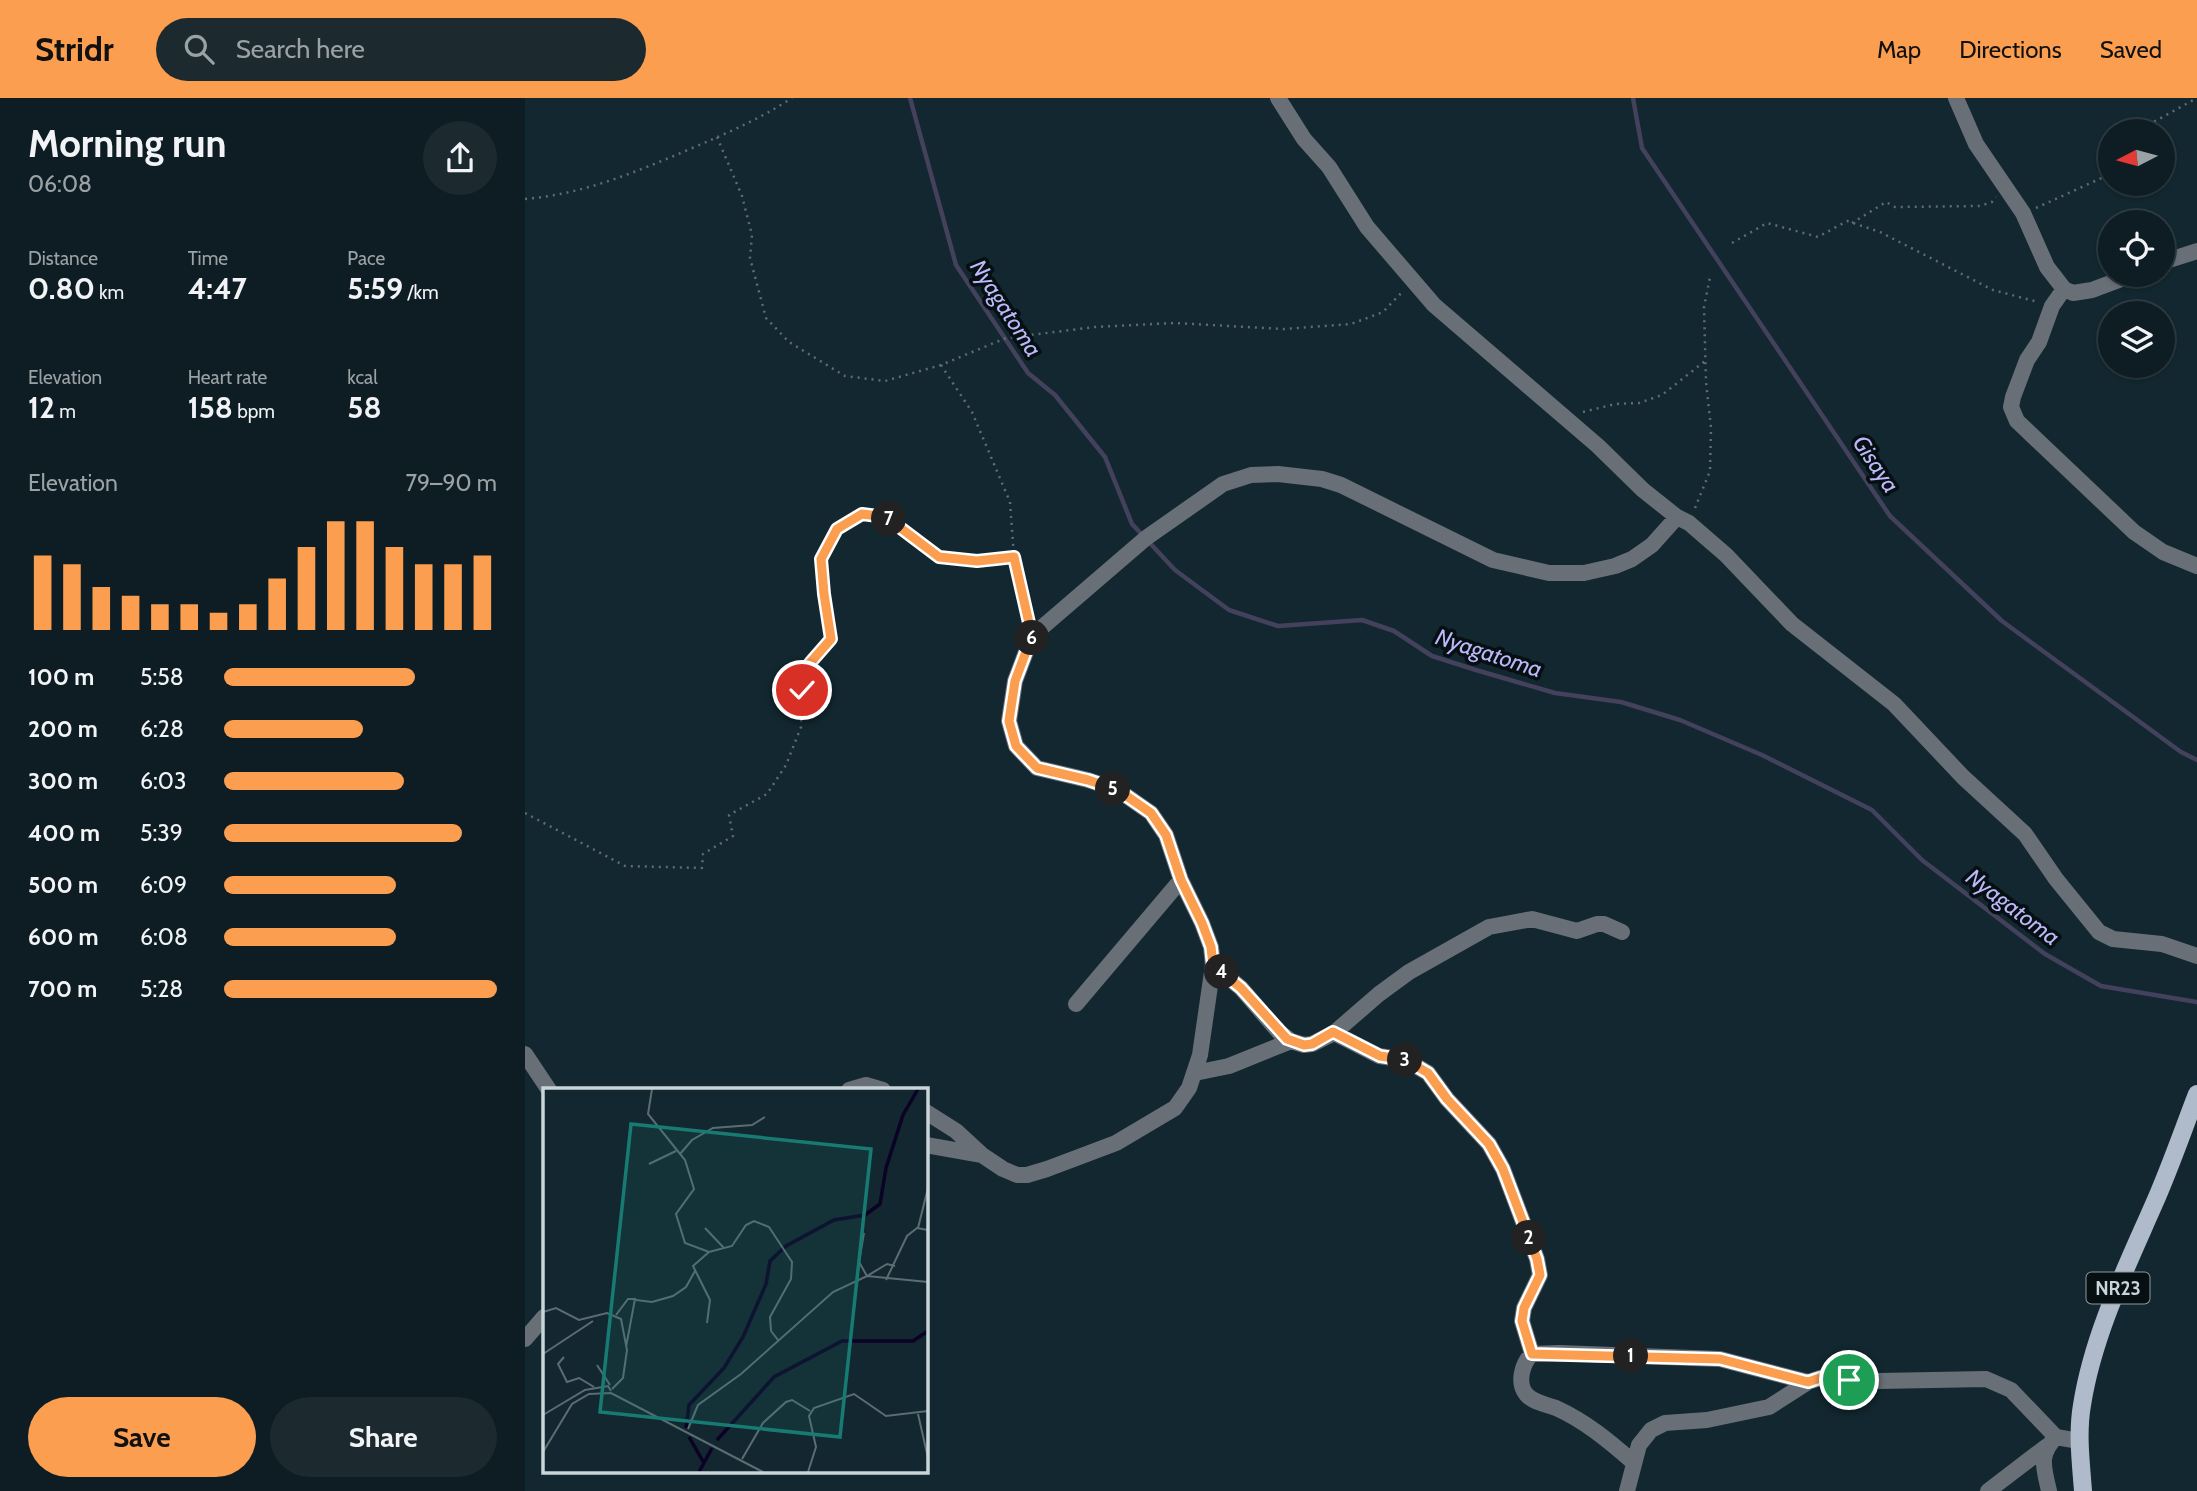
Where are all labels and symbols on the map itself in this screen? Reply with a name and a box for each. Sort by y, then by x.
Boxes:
north arrow [2098,119,2175,196]
water label: Nyagatoma [964,254,1048,362]
water label: Gisaya [1847,430,1905,498]
pin: 7 [871,502,907,536]
pin: 6 [1015,620,1049,656]
water label: Nyagatoma [1432,623,1546,683]
pin [772,660,832,720]
pin: 5 [1095,772,1131,806]
water label: Nyagatoma [1961,863,2065,951]
pin: 4 [1205,954,1239,990]
pin: 3 [1387,1042,1423,1077]
inset map [543,1088,927,1474]
pin: 2 [1511,1220,1546,1256]
road number: NR23 [2087,1272,2149,1304]
pin: 1 [1613,1338,1649,1374]
pin [1819,1350,1879,1410]

